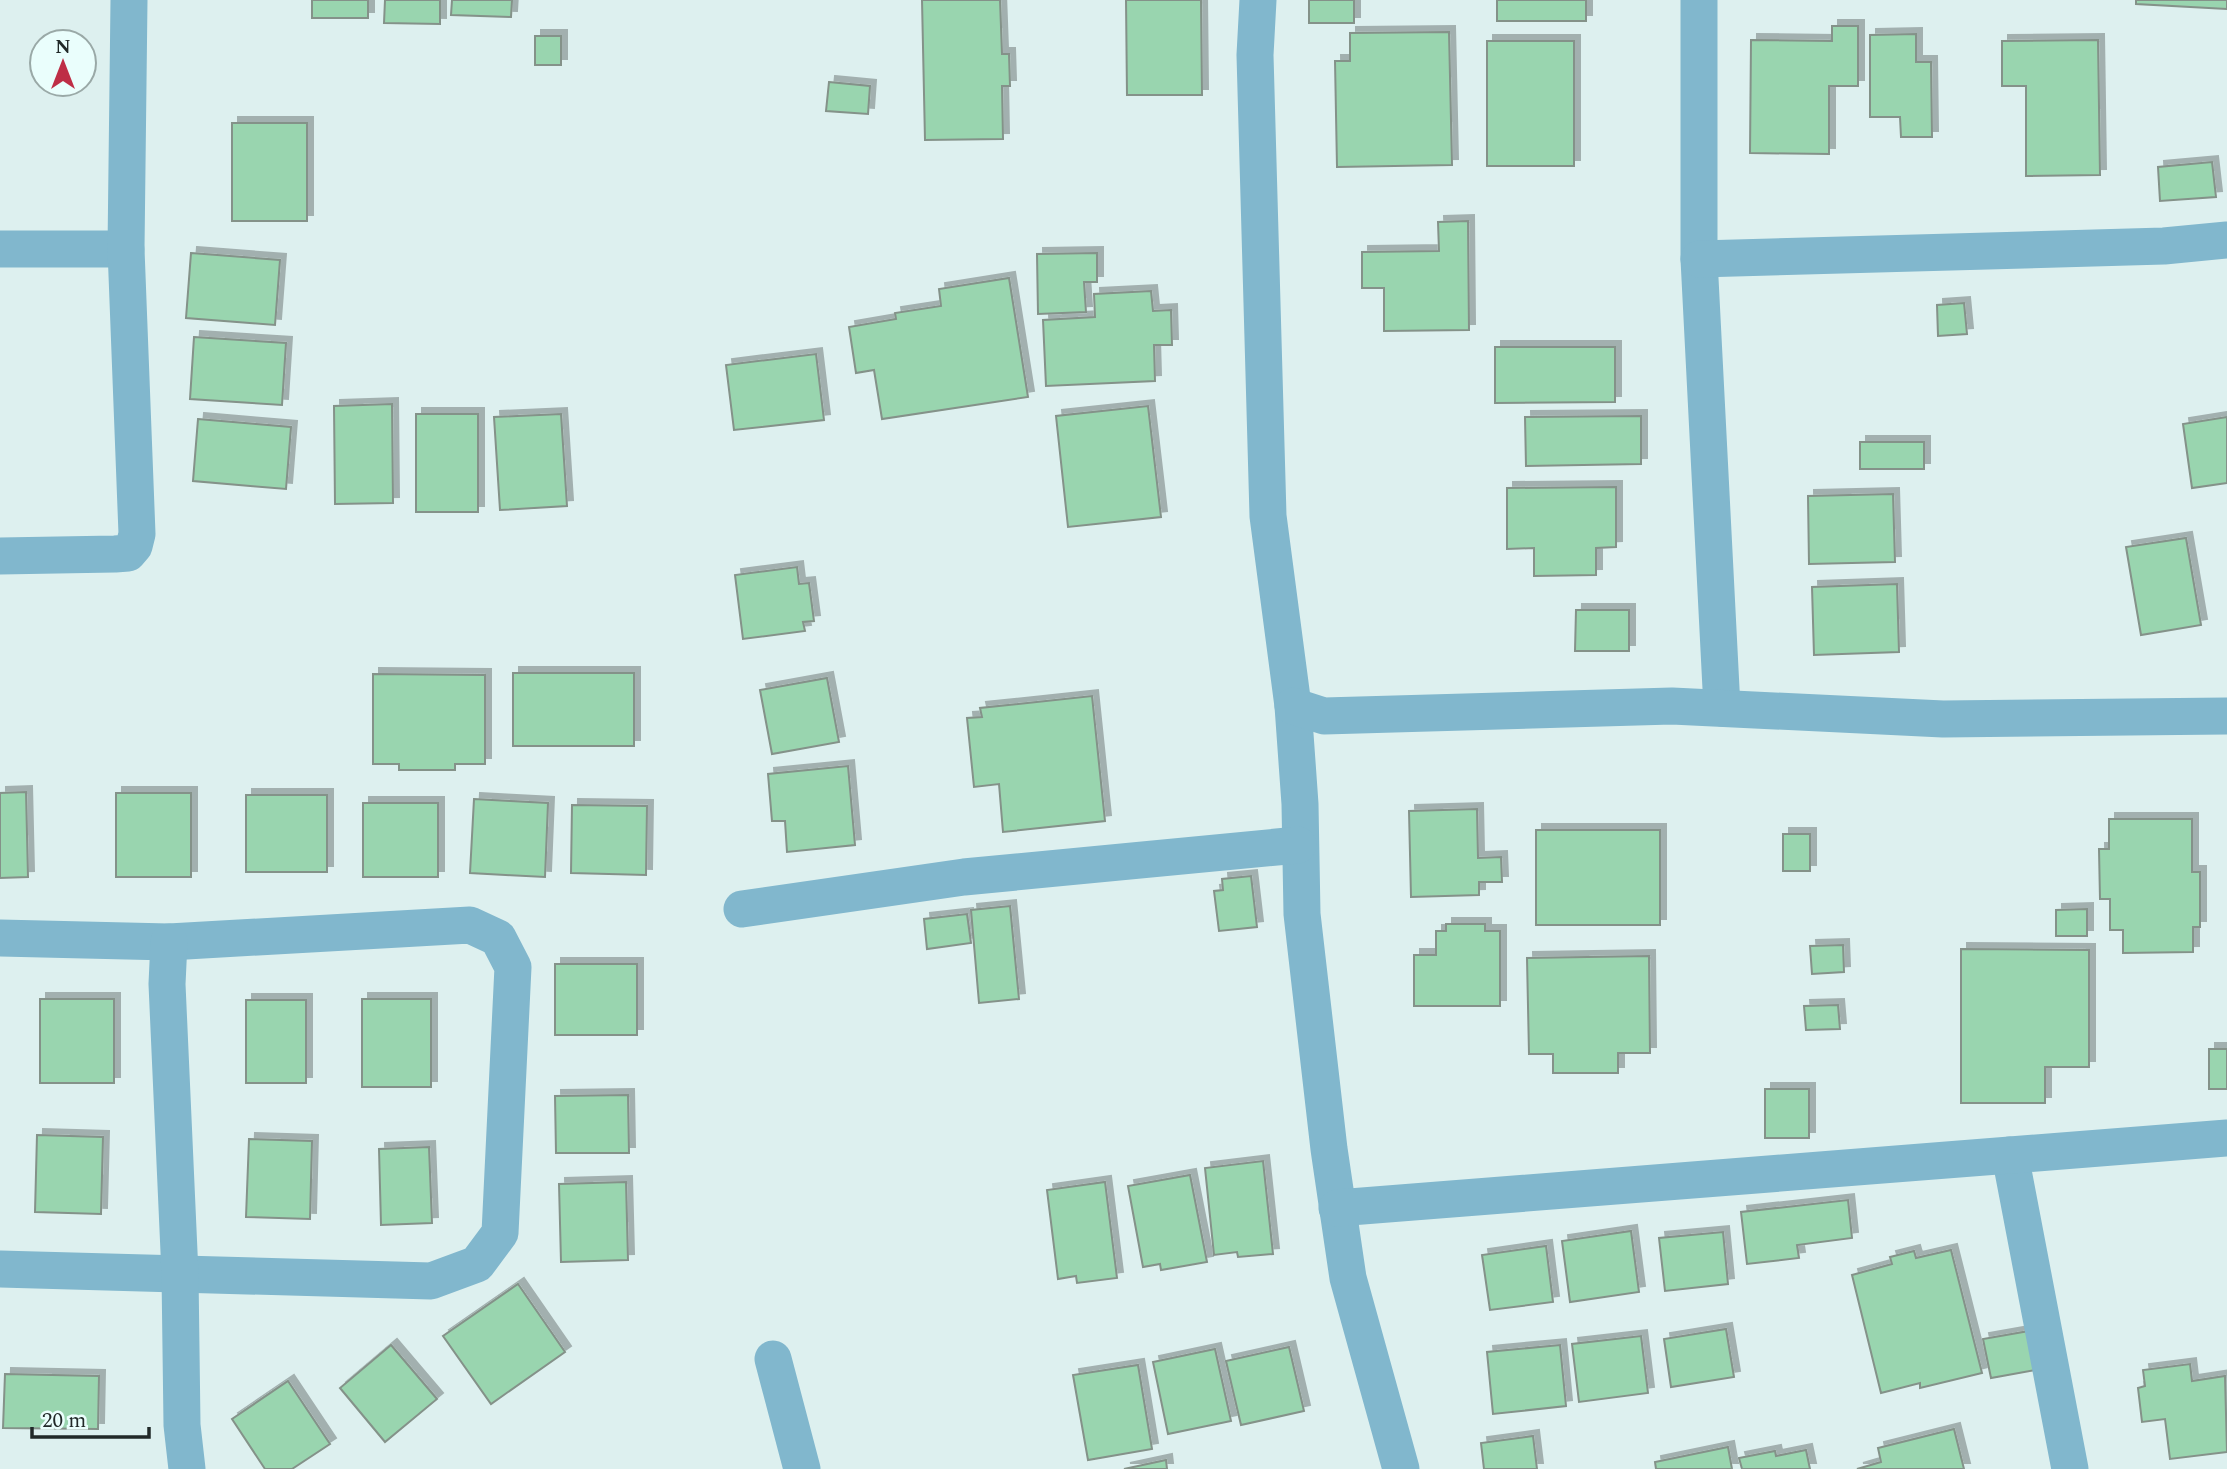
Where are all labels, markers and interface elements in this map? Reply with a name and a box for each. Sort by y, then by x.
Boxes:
north arrow [28,28,98,98]
text: N [55,33,71,62]
scale bar [32,1396,149,1440]
text: 20 m [42,1405,86,1437]

